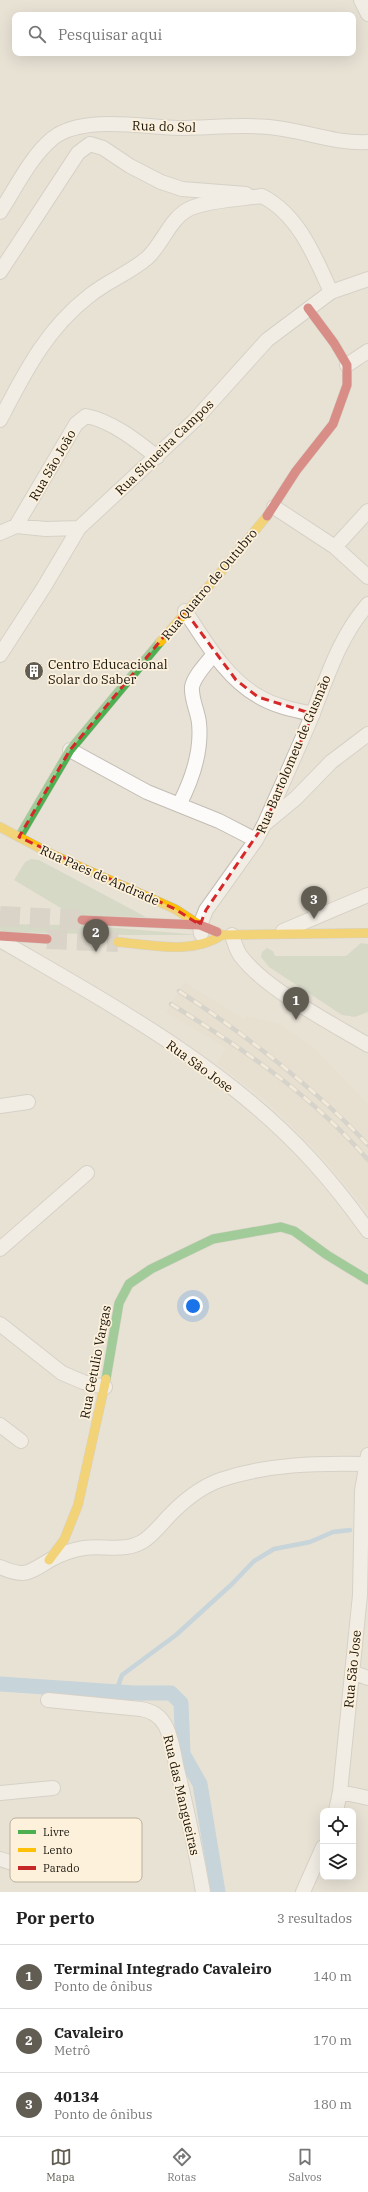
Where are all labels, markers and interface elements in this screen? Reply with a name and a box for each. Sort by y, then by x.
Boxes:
search box [12,12,356,56]
icon: search [26,23,48,45]
text: Pesquisar aqui [58,25,162,44]
street label: Rua do Sol [132,117,196,136]
street label: Rua Siqueira Campos [111,396,217,499]
street label: Rua São João [25,427,80,504]
street label: Rua Quatro de Outubro [158,525,261,644]
place label: Centro Educacional Solar do Saber [48,656,168,688]
building icon: Centro Educacional Solar do Saber [23,660,45,682]
street label: Rua Bartolomeu de Gusmão [252,672,335,836]
street label: Rua Paes de Andrade [37,841,162,909]
pin: 3 [301,886,327,919]
pin: 2 [83,919,109,952]
pin: 1 [283,987,309,1020]
street label: Rua São Jose [163,1036,236,1096]
your location [183,1296,203,1316]
street label: Rua Getulio Vargas [76,1304,115,1420]
street label: Rua São Jose [340,1629,365,1709]
street label: Rua das Mangueiras [159,1733,204,1857]
map controls [320,1808,356,1880]
button: locate [320,1808,356,1844]
legend [10,1818,142,1882]
text: Livre [43,1825,70,1839]
text: Lento [43,1843,73,1857]
button: layers [320,1844,356,1880]
text: Parado [43,1861,80,1875]
text: Por perto [16,1907,95,1929]
text: 3 resultados [277,1910,352,1927]
text: Terminal Integrado Cavaleiro [54,1959,272,1978]
text: 1 [25,1968,33,1985]
text: 140 m [313,1968,352,1985]
text: Ponto de ônibus [54,1978,152,1995]
text: Cavaleiro [54,2023,123,2042]
text: 2 [25,2032,33,2049]
text: 170 m [313,2032,352,2049]
text: Metrô [54,2042,90,2059]
text: 40134 [54,2087,99,2106]
text: 3 [25,2096,33,2113]
text: 180 m [313,2096,352,2113]
text: Ponto de ônibus [54,2106,152,2123]
tab: Mapa [46,2146,75,2184]
tab: Rotas [167,2146,196,2184]
tab: Salvos [289,2146,322,2184]

